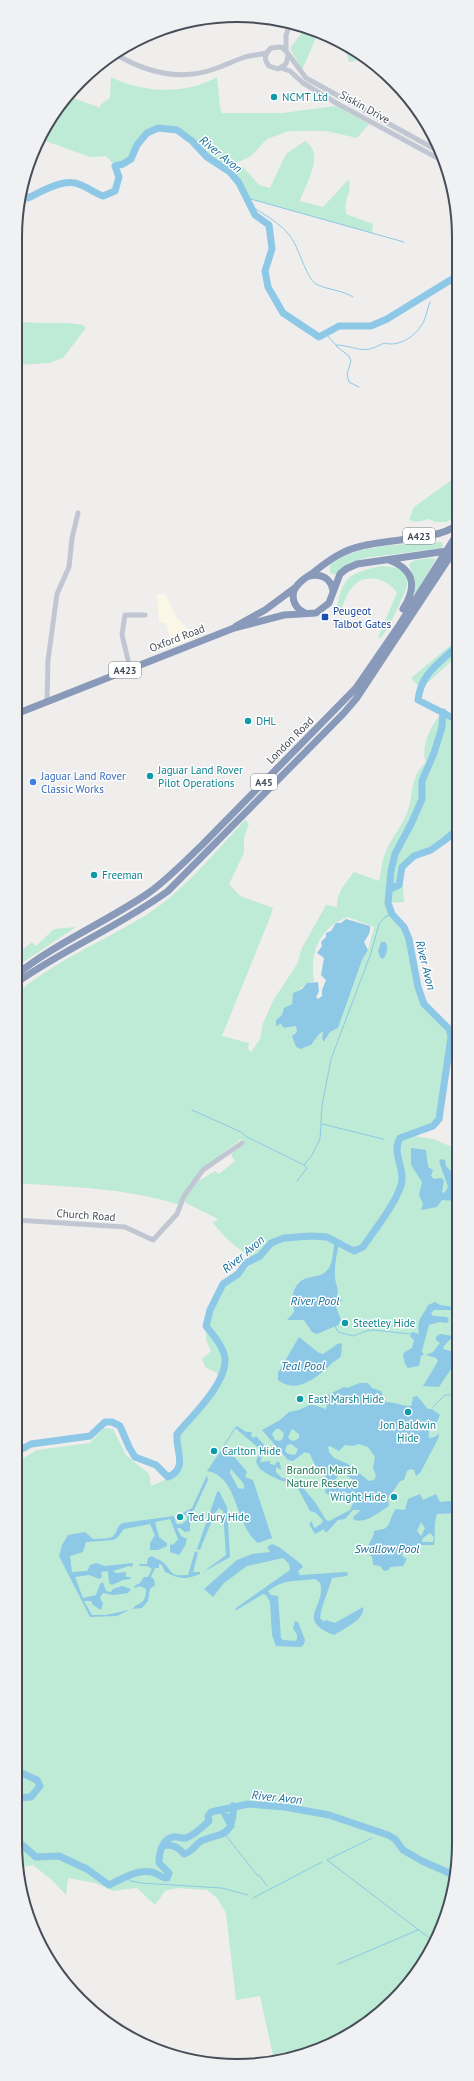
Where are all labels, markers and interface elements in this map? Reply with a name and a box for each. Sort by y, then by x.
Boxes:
street label: Siskin Drive [337,87,393,127]
place label: NCMT Ltd [282,90,328,104]
marker: NCMT Ltd [269,92,279,102]
water label: River Avon [196,132,246,176]
road number: A423 [403,528,435,544]
place label: Peugeot Talbot Gates [333,604,392,631]
marker: Peugeot Talbot Gates [320,612,330,622]
street label: Oxford Road [147,621,207,655]
road number: A423 [109,662,141,678]
street label: London Road [263,713,317,767]
place label: DHL [256,714,277,728]
marker: DHL [243,716,253,726]
place label: Jaguar Land Rover Pilot Operations [157,763,243,790]
place label: Jaguar Land Rover Classic Works [40,769,126,796]
marker: Jaguar Land Rover Pilot Operations [145,771,155,781]
road number: A45 [251,774,277,790]
marker: Jaguar Land Rover Classic Works [28,777,38,787]
place label: Freeman [102,868,143,882]
marker: Freeman [89,870,99,880]
water label: River Avon [413,938,439,992]
street label: Church Road [56,1206,116,1224]
water label: River Avon [219,1232,267,1276]
water label: River Pool [290,1293,340,1308]
place label: Steetley Hide [353,1316,416,1330]
marker: Steetley Hide [340,1318,350,1328]
water label: Teal Pool [281,1358,326,1373]
place label: East Marsh Hide [308,1392,384,1406]
marker: East Marsh Hide [295,1394,305,1404]
marker: Jon Baldwin Hide [403,1407,413,1417]
place label: Jon Baldwin Hide [379,1418,436,1445]
place label: Carlton Hide [222,1444,281,1458]
marker: Carlton Hide [209,1446,219,1456]
park label: Brandon Marsh Nature Reserve [286,1463,358,1490]
place label: Wright Hide [330,1490,386,1504]
marker: Wright Hide [389,1492,399,1502]
place label: Ted Jury Hide [188,1510,250,1524]
marker: Ted Jury Hide [175,1512,185,1522]
water label: Swallow Pool [354,1541,420,1556]
water label: River Avon [251,1787,303,1807]

